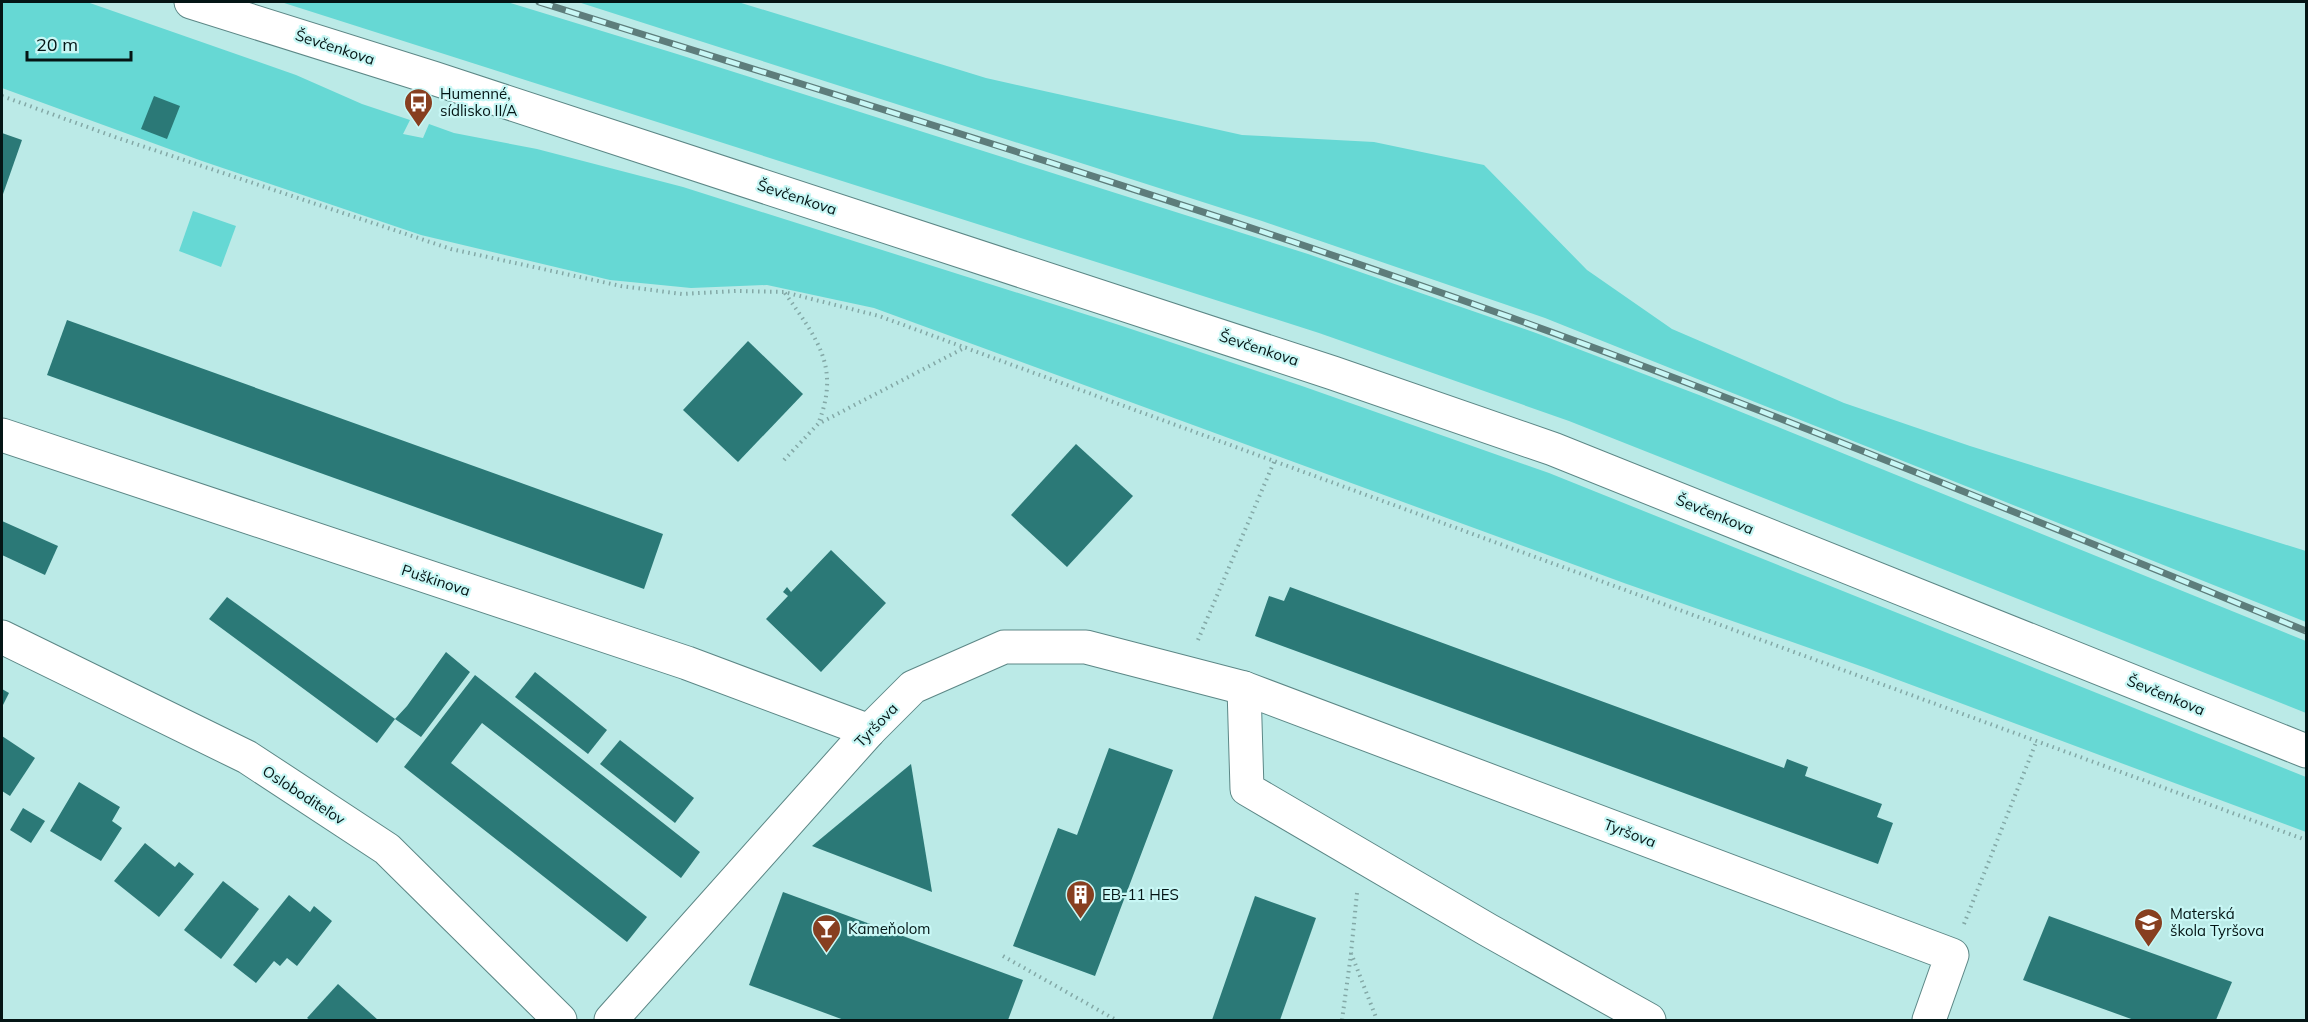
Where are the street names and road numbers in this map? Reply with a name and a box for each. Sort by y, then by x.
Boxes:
street label: Ševčenkova [293,25,377,69]
street label: Ševčenkova [755,175,839,219]
street label: Ševčenkova [1217,326,1301,370]
street label: Ševčenkova [1673,490,1757,538]
street label: Puškinova [399,560,473,600]
street label: Ševčenkova [2124,671,2208,719]
street label: Tyršova [850,699,902,751]
street label: Osloboditeľov [259,761,349,829]
street label: Tyršova [1601,814,1659,852]

